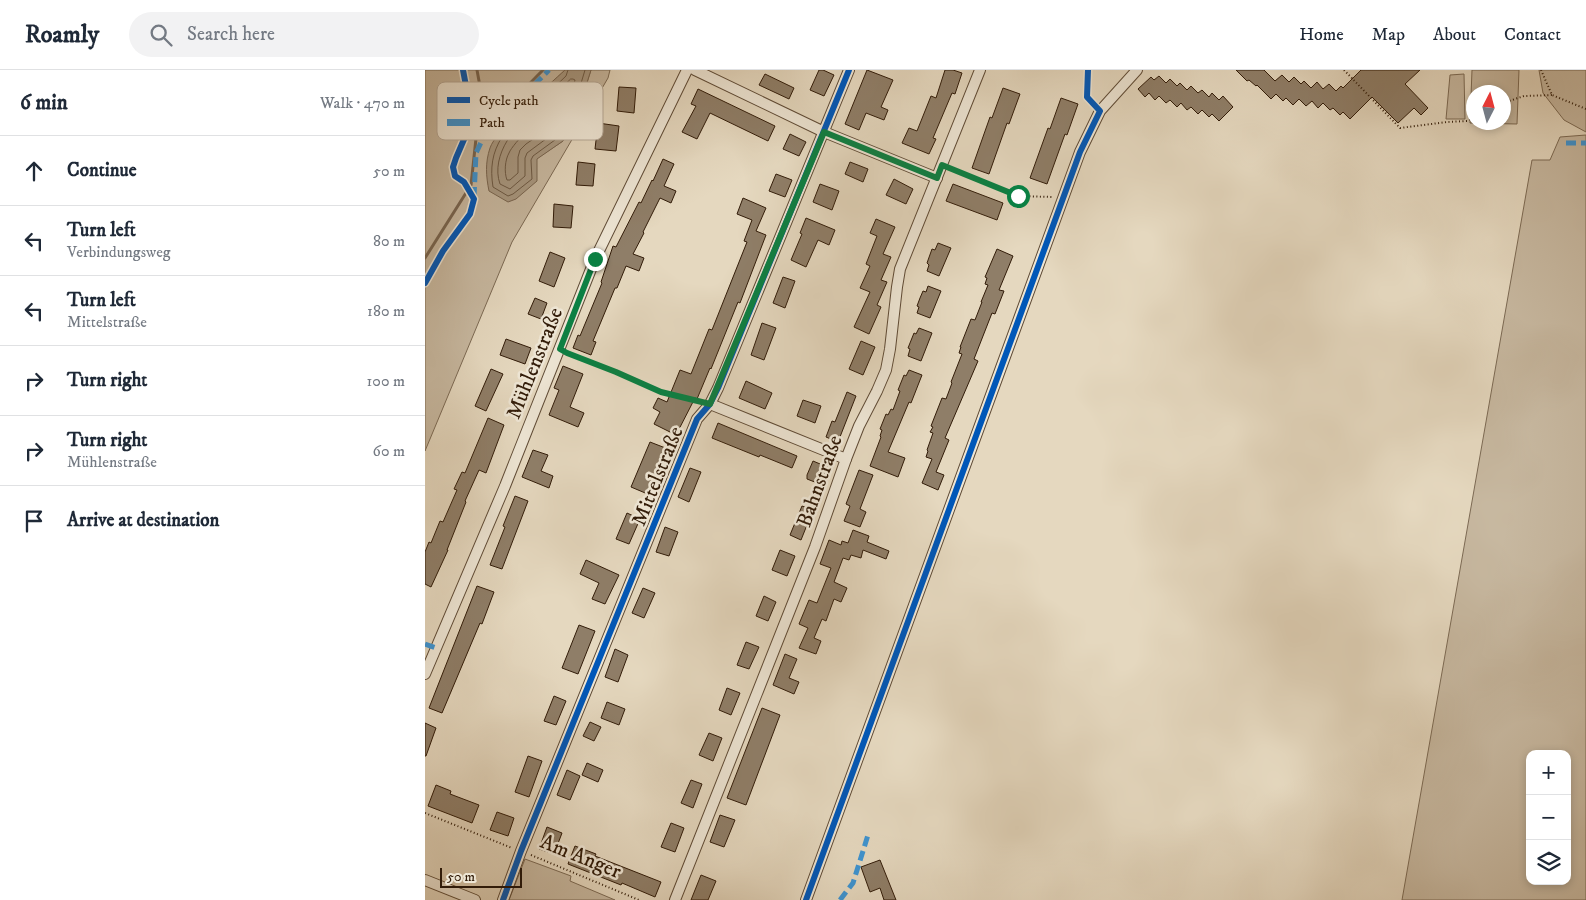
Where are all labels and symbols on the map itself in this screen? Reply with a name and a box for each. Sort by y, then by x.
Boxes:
legend [437,82,603,140]
north arrow [1466,85,1511,130]
text: Cycle path [479,92,539,110]
text: Path [479,114,506,132]
route start [1007,185,1030,208]
route end [584,248,607,271]
street label: Mühlenstraße [501,304,569,423]
street label: Mittelstraße [626,423,690,530]
street label: Bahnstraße [791,431,849,531]
street label: Am Anger [536,829,625,885]
scale bar [440,865,523,888]

